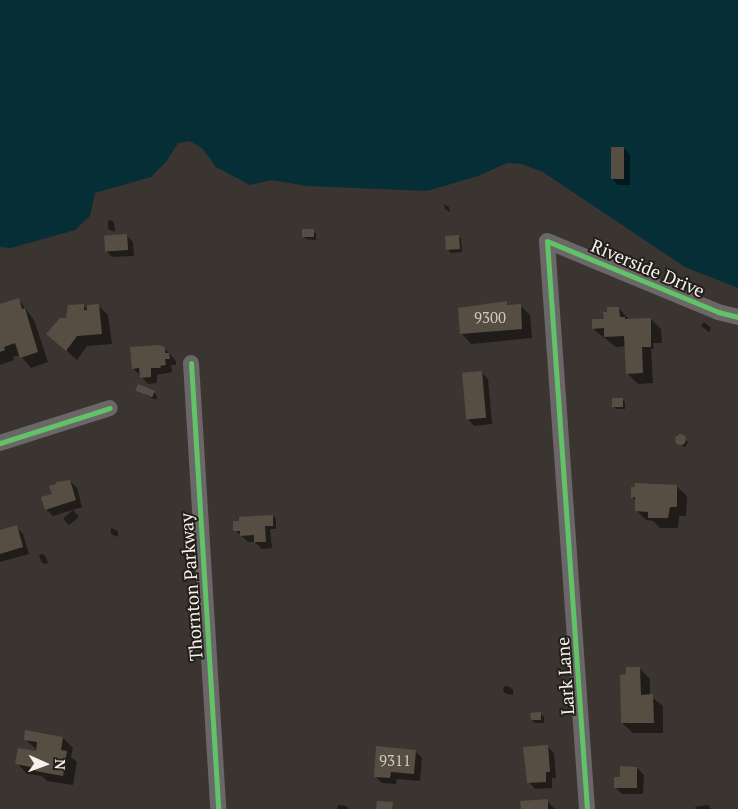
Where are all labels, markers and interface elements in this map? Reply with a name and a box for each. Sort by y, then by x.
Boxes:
street label: Riverside Drive [588,234,708,302]
house number: 9300 [474,309,506,327]
street label: Thornton Parkway [175,512,207,662]
street label: Lark Lane [551,636,579,716]
north arrow [20,739,70,789]
house number: 9311 [379,752,411,770]
text: N [51,759,70,770]

